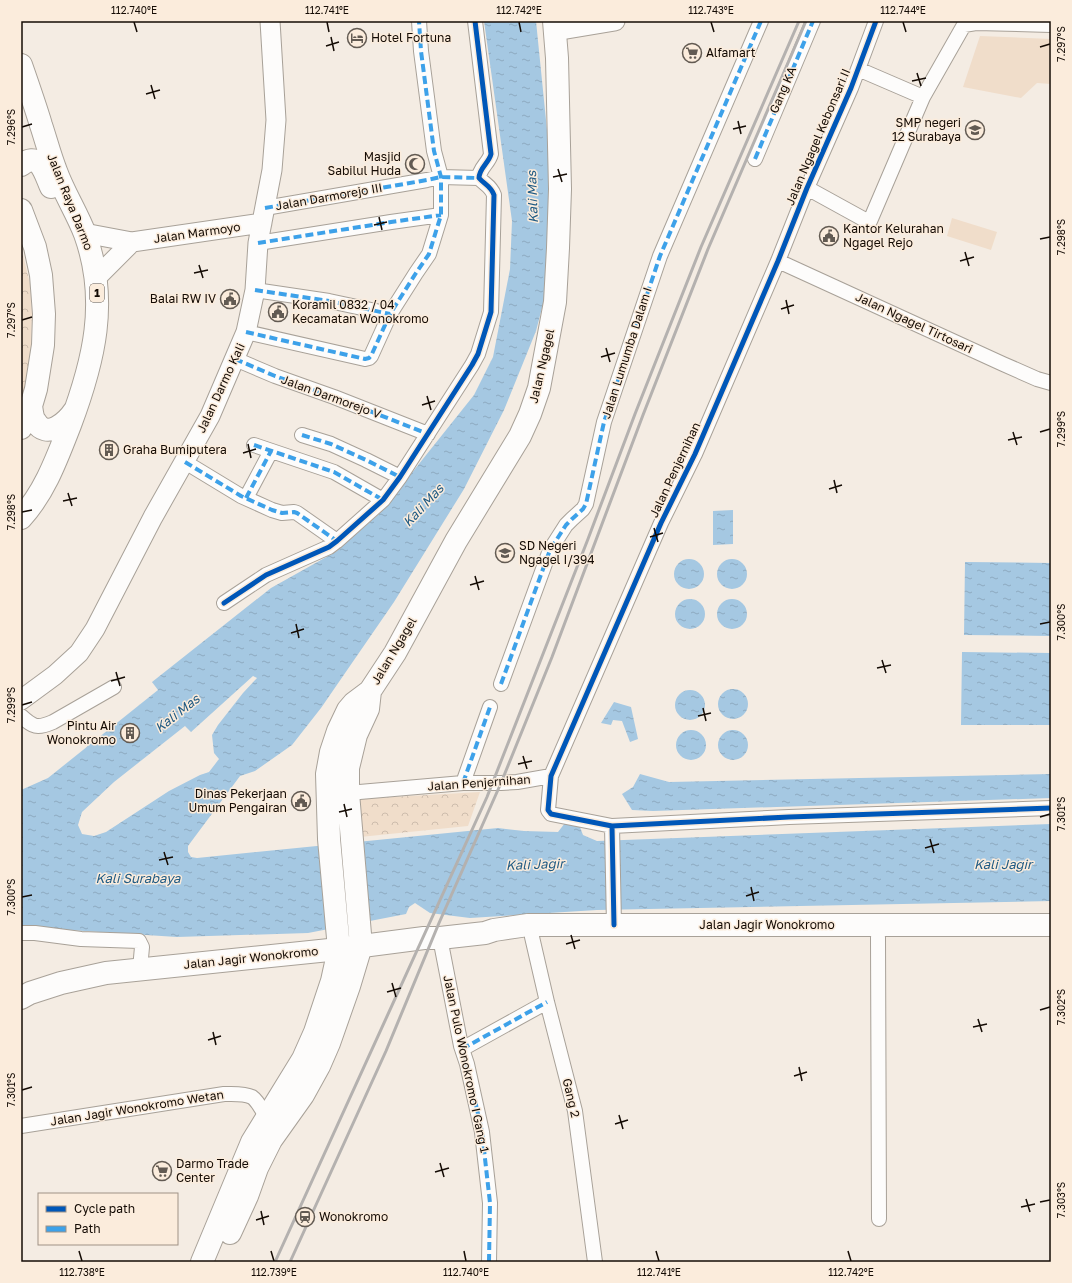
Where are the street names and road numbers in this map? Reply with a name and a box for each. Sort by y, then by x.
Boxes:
street label: Gang KA [766,64,799,116]
street label: Jalan Ngagel Kebonsari II [782,66,853,208]
street label: Jalan Raya Darmo [44,151,97,252]
street label: Jalan Darmorejo III [274,180,384,213]
street label: Jalan Marmoyo [153,219,241,246]
road number: 1 [90,284,104,302]
street label: Jalan Lumumba Dalam I [598,285,655,420]
street label: Jalan Ngagel Tirtosari [853,289,975,356]
street label: Jalan Ngagel [526,327,557,405]
street label: Jalan Darmo Kali [193,341,248,435]
street label: Jalan Darmorejo V [279,372,383,422]
street label: Jalan Penjernihan [646,420,703,520]
street label: Jalan Ngagel [368,614,420,687]
street label: Jalan Penjernihan [427,771,531,794]
street label: Jalan Jagir Wonokromo [699,917,835,932]
street label: Jalan Jagir Wonokromo [183,943,319,972]
street label: Jalan Pulo Wonokromo I Gang 1 [440,974,493,1154]
street label: Gang 2 [560,1077,583,1119]
street label: Jalan Jagir Wonokromo Wetan [49,1086,225,1129]

